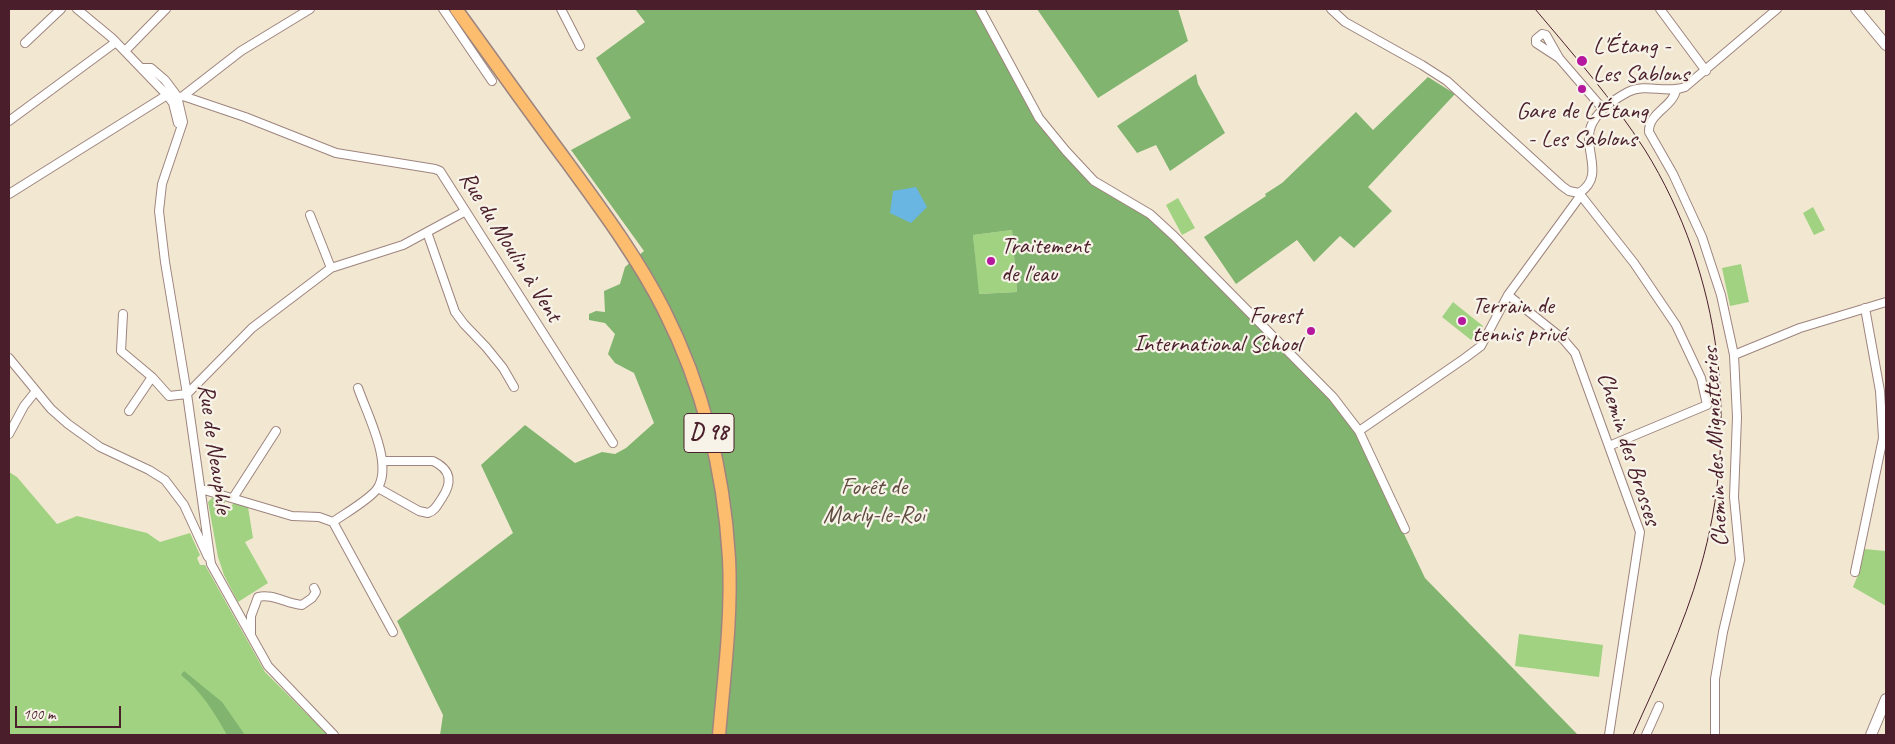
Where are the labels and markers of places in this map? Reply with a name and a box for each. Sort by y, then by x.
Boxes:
place label: L'Étang - Les Sablons [1593,33,1689,89]
marker: L'Étang - Les Sablons [1575,54,1589,68]
marker: Gare de L'Étang - Les Sablons [1576,83,1588,95]
place label: Gare de L'Étang - Les Sablons [1516,98,1648,154]
place label: Traitement de l'eau [1001,233,1089,289]
marker: Traitement de l'eau [985,255,997,267]
place label: Terrain de tennis privé [1472,293,1566,349]
place label: Forest International School [1133,303,1301,359]
marker: Terrain de tennis privé [1456,315,1468,327]
marker: Forest International School [1305,325,1317,337]

